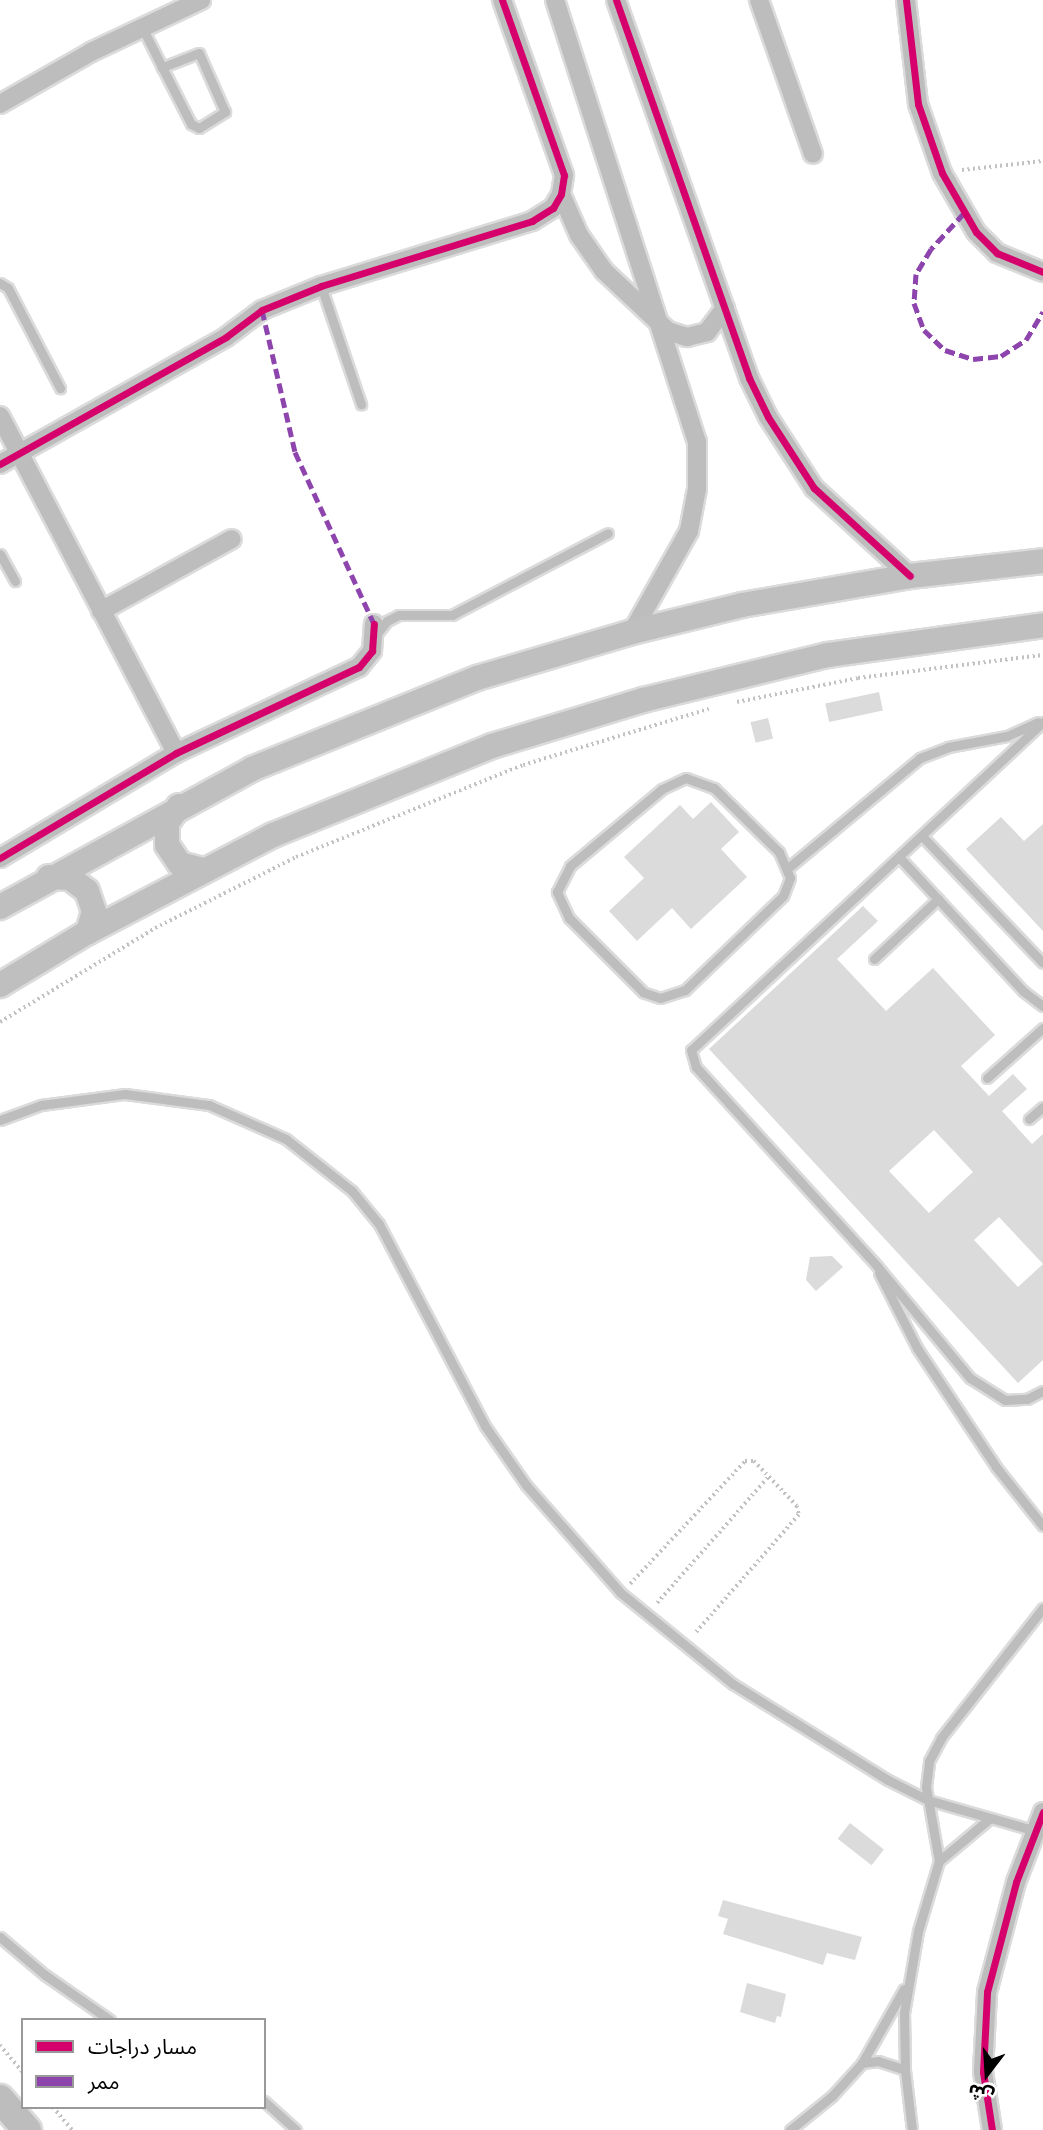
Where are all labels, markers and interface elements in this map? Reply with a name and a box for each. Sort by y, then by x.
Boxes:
legend [21,2018,266,2109]
text: مسار دراجات [88,2033,197,2058]
north arrow [952,2039,1022,2109]
text: ممر [88,2068,119,2093]
text: ش [965,2080,997,2109]

